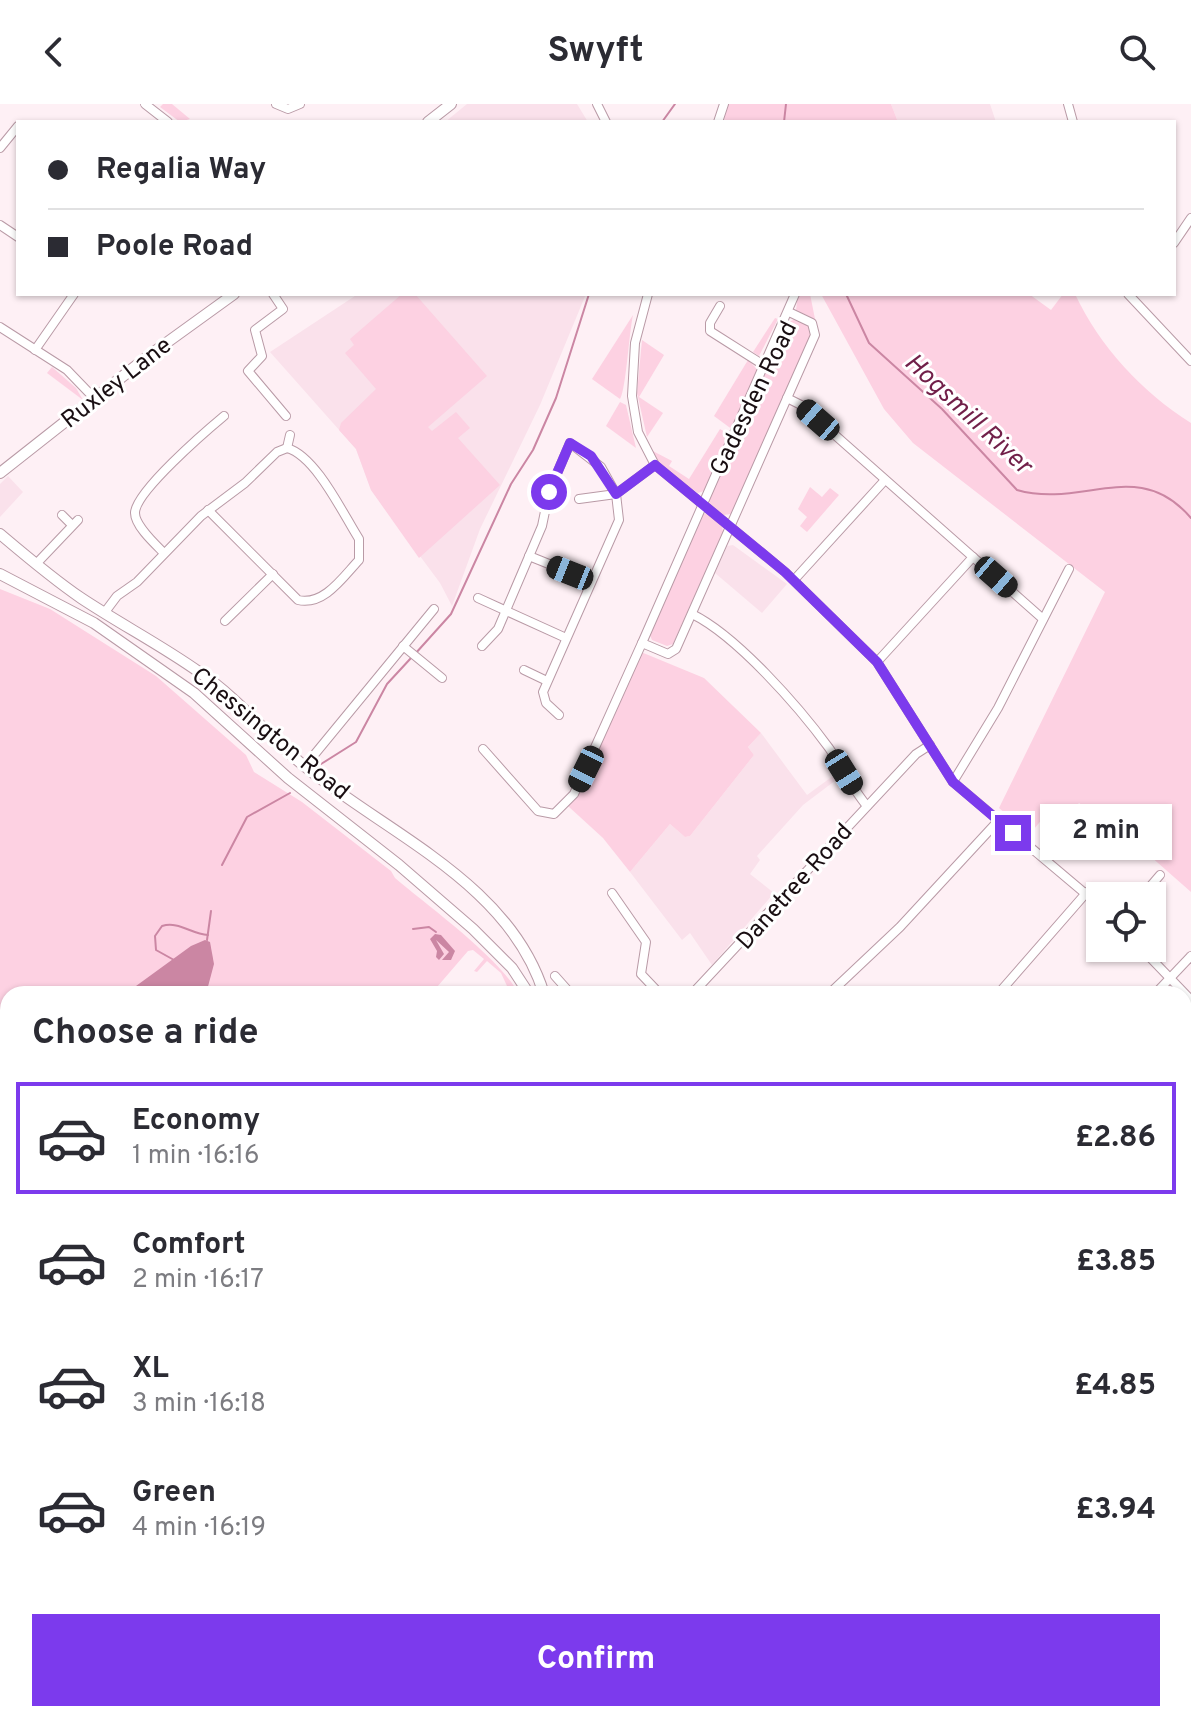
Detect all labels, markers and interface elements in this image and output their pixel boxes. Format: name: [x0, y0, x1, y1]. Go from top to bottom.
text: Swyft: [547, 29, 644, 75]
icon: back: [32, 30, 76, 74]
icon: search: [1115, 30, 1159, 74]
text: Regalia Way: [96, 152, 266, 189]
text: Poole Road: [96, 229, 253, 266]
street label: Gadesden Road: [704, 317, 805, 481]
street label: Ruxley Lane: [56, 331, 178, 436]
water label: Hogsmill River: [896, 347, 1040, 484]
car: [792, 395, 844, 445]
route start: [531, 474, 567, 510]
car: [970, 552, 1022, 602]
car: [543, 553, 597, 593]
street label: Chessington Road: [185, 662, 355, 808]
car: [565, 742, 607, 796]
car: [821, 745, 867, 799]
callout: 2 min: [1041, 805, 1173, 861]
route end: [995, 815, 1031, 851]
text: 2 min: [1072, 815, 1140, 848]
street label: Danetree Road: [731, 818, 860, 957]
map controls: [1086, 882, 1166, 962]
button: locate: [1086, 882, 1166, 962]
text: Choose a ride: [32, 1011, 258, 1057]
icon: car: [36, 1102, 108, 1174]
text: Economy: [132, 1103, 260, 1140]
text: £2.86: [1075, 1120, 1156, 1157]
text: 1 min · 16:16: [132, 1140, 260, 1173]
icon: car: [36, 1226, 108, 1298]
text: Comfort: [132, 1227, 245, 1264]
text: £3.85: [1076, 1244, 1156, 1281]
text: 2 min · 16:17: [132, 1264, 264, 1297]
icon: car: [36, 1350, 108, 1422]
text: XL: [132, 1351, 169, 1388]
text: £4.85: [1074, 1368, 1156, 1405]
text: 3 min · 16:18: [132, 1388, 266, 1421]
icon: car: [36, 1474, 108, 1546]
text: Green: [132, 1475, 216, 1512]
text: £3.94: [1076, 1492, 1156, 1529]
text: 4 min · 16:19: [132, 1512, 266, 1545]
button: Confirm: [32, 1614, 1160, 1706]

